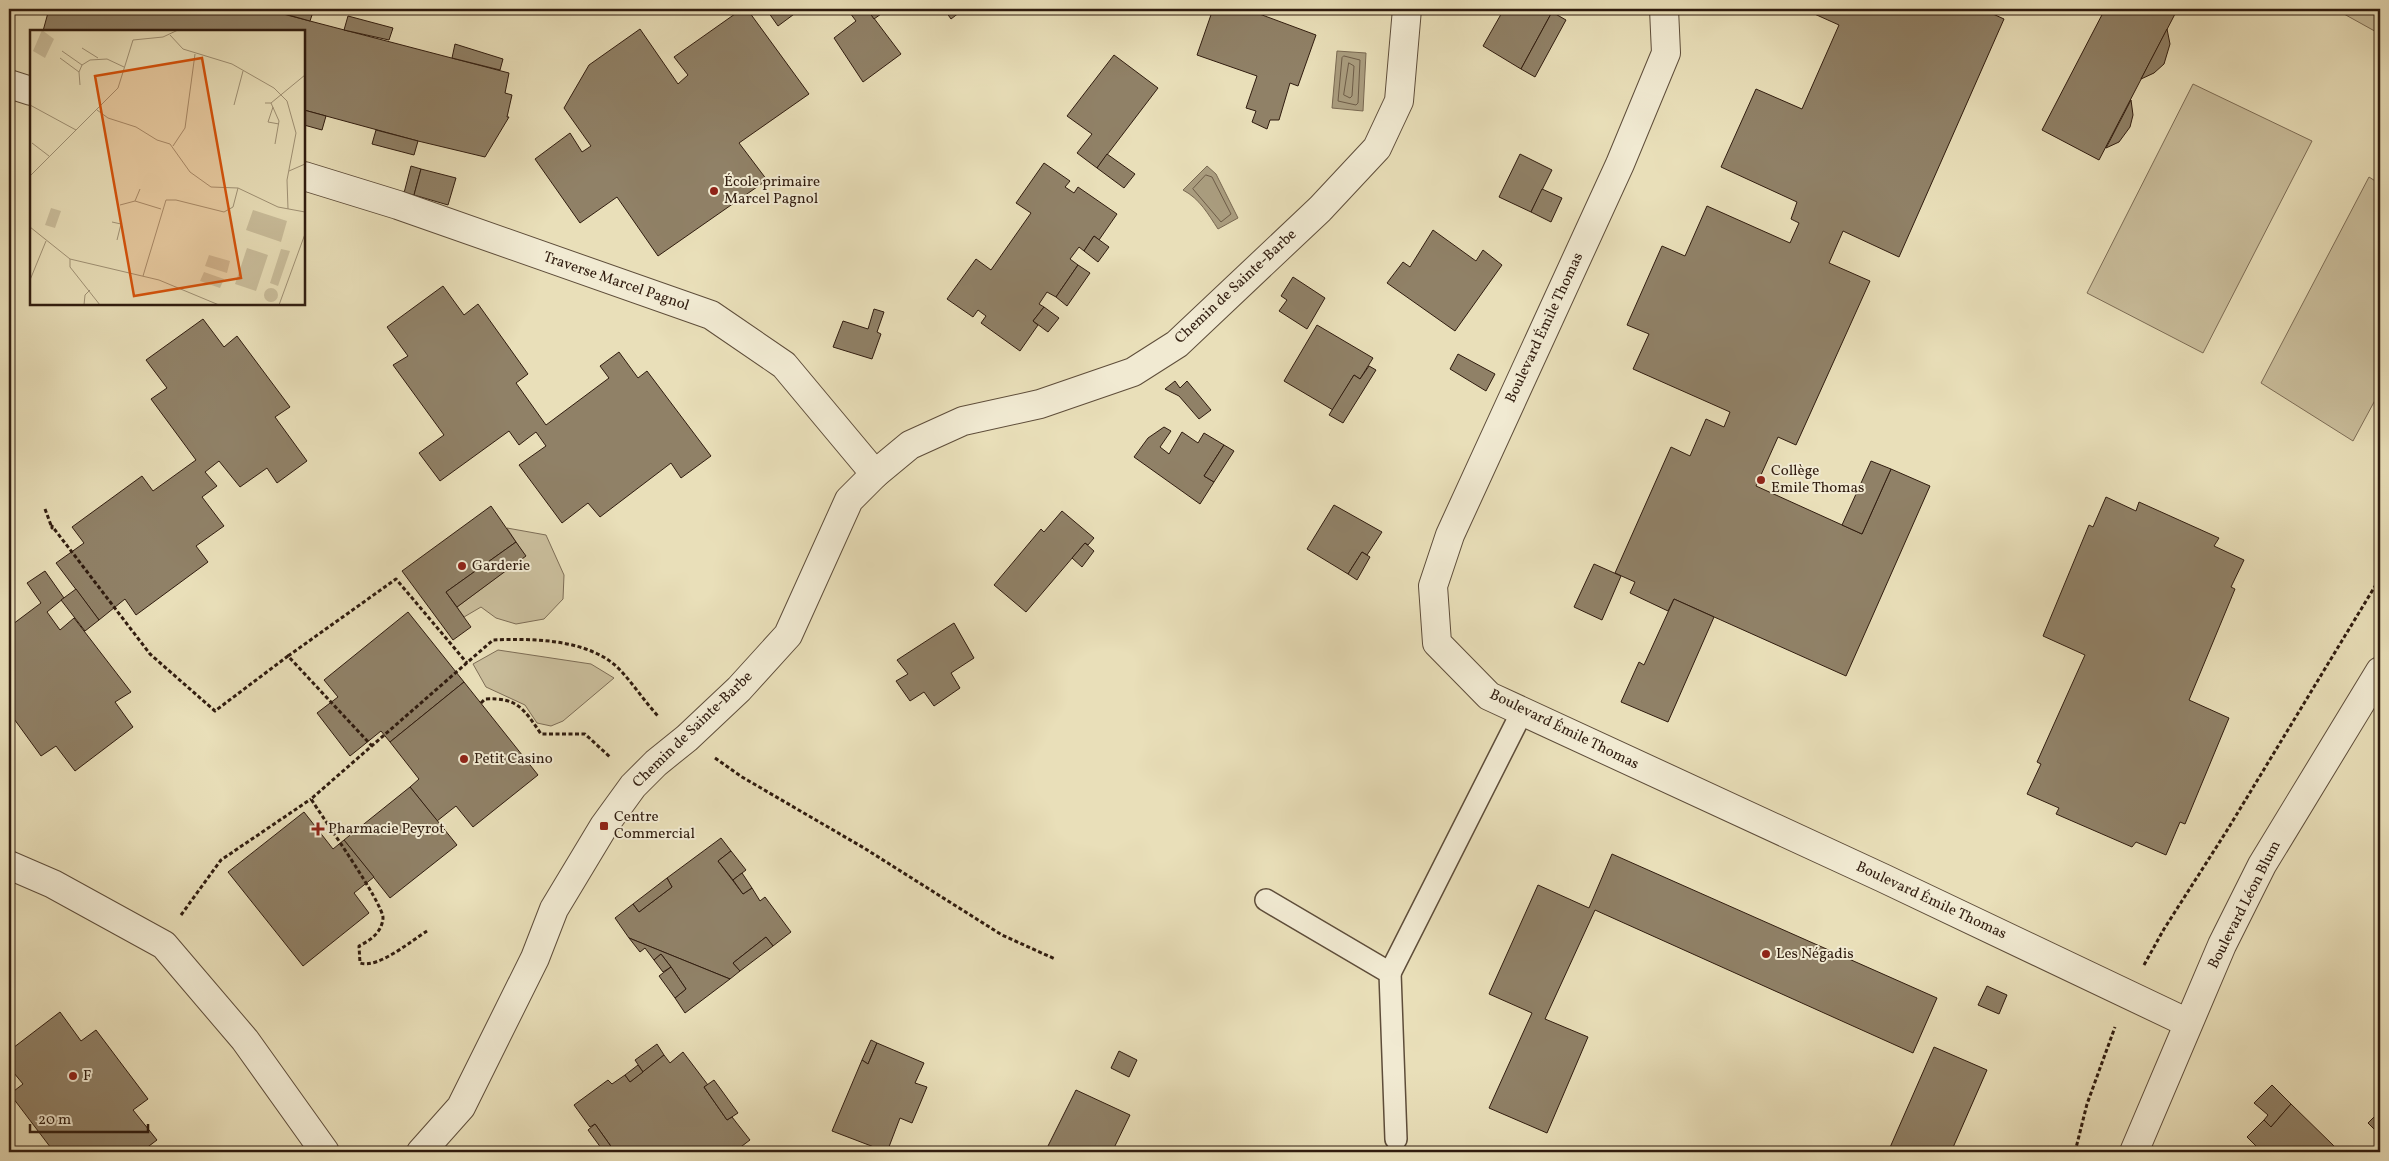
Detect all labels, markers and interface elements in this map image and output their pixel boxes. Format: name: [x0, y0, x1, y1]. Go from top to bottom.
inset map: [30, 30, 305, 305]
place label: École primaire Marcel Pagnol: [724, 172, 820, 210]
marker: École primaire Marcel Pagnol: [708, 185, 720, 197]
street label: Chemin de Sainte-Barbe: [1170, 225, 1302, 349]
street label: Traverse Marcel Pagnol: [540, 247, 692, 317]
street label: Boulevard Émile Thomas: [1501, 249, 1589, 407]
place label: Collège Emile Thomas: [1771, 461, 1865, 499]
marker: Collège Emile Thomas: [1755, 474, 1767, 486]
place label: Garderie: [472, 556, 530, 577]
marker: Garderie: [456, 560, 468, 572]
street label: Chemin de Sainte-Barbe: [628, 667, 758, 793]
street label: Boulevard Émile Thomas: [1486, 685, 1642, 775]
place label: Petit Casino: [474, 749, 553, 770]
marker: Petit Casino: [458, 753, 470, 765]
place label: Centre Commercial: [614, 807, 695, 845]
place label: Pharmacie Peyrot: [328, 819, 445, 840]
marker: Centre Commercial: [598, 820, 610, 832]
marker: Pharmacie Peyrot: [312, 823, 324, 835]
street label: Boulevard Léon Blum: [2204, 837, 2286, 973]
street label: Boulevard Émile Thomas: [1852, 857, 2010, 945]
place label: Les Négadis: [1776, 944, 1854, 965]
marker: Les Négadis: [1760, 948, 1772, 960]
place label: F: [83, 1066, 91, 1087]
marker: F: [67, 1070, 79, 1082]
scale bar: [30, 1101, 148, 1133]
text: 20 m: [38, 1110, 71, 1131]

